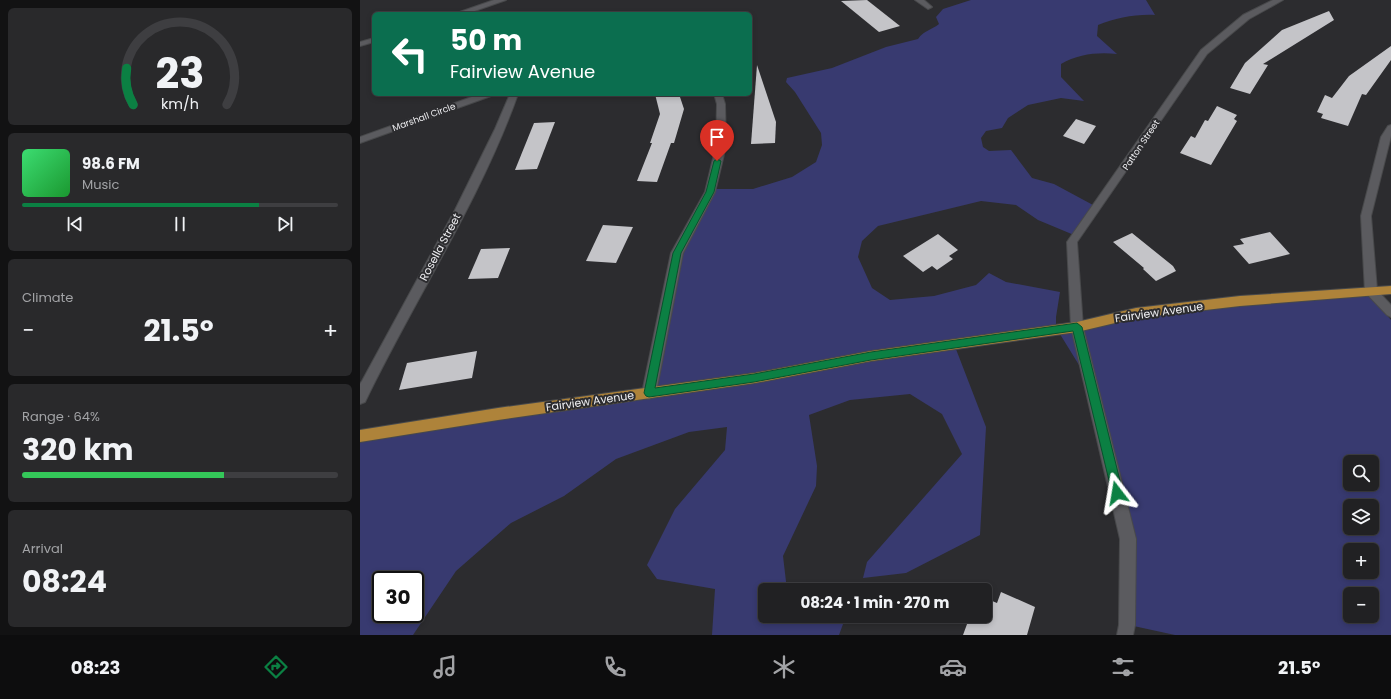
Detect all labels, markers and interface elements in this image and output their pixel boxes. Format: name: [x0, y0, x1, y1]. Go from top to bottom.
text: 50 m: [450, 21, 522, 60]
icon: left: [384, 28, 436, 80]
text: 23: [156, 44, 204, 103]
text: Fairview Avenue: [450, 59, 595, 84]
text: km/h: [161, 93, 199, 113]
street label: Marshall Circle: [391, 100, 458, 134]
street label: Patton Street: [1120, 118, 1162, 172]
pin: [700, 120, 734, 161]
icon: arrive: [706, 126, 728, 148]
text: 98.6 FM: [82, 153, 140, 174]
text: Music: [82, 175, 119, 194]
street label: Rosella Street: [415, 210, 465, 284]
icon: previous: [64, 213, 86, 235]
icon: pause: [169, 213, 191, 235]
icon: next: [274, 213, 296, 235]
text: Climate: [22, 288, 73, 307]
street label: Fairview Avenue: [1114, 298, 1204, 326]
text: 21.5°: [143, 309, 214, 352]
text: −: [22, 315, 34, 346]
text: +: [323, 315, 338, 346]
street label: Fairview Avenue: [545, 387, 635, 415]
text: Range · 64%: [22, 407, 100, 426]
text: 320 km: [22, 428, 134, 471]
map controls: [1343, 455, 1379, 623]
button: search: [1343, 455, 1379, 491]
position arrow: [1096, 472, 1138, 514]
button: layers: [1343, 499, 1379, 535]
text: Arrival: [22, 539, 63, 558]
button: +: [1343, 543, 1379, 579]
text: 08:24: [22, 560, 107, 603]
speed limit sign: 30: [372, 571, 424, 623]
button: −: [1343, 587, 1379, 623]
text: 08:24 · 1 min · 270 m: [801, 592, 949, 613]
icon: directions: [262, 653, 290, 681]
icon: music: [431, 653, 459, 681]
icon: phone: [601, 653, 629, 681]
icon: climate: [770, 653, 798, 681]
icon: car: [939, 653, 967, 681]
icon: filters: [1109, 653, 1137, 681]
text: 08:23: [71, 655, 120, 680]
text: 21.5°: [1278, 655, 1320, 680]

